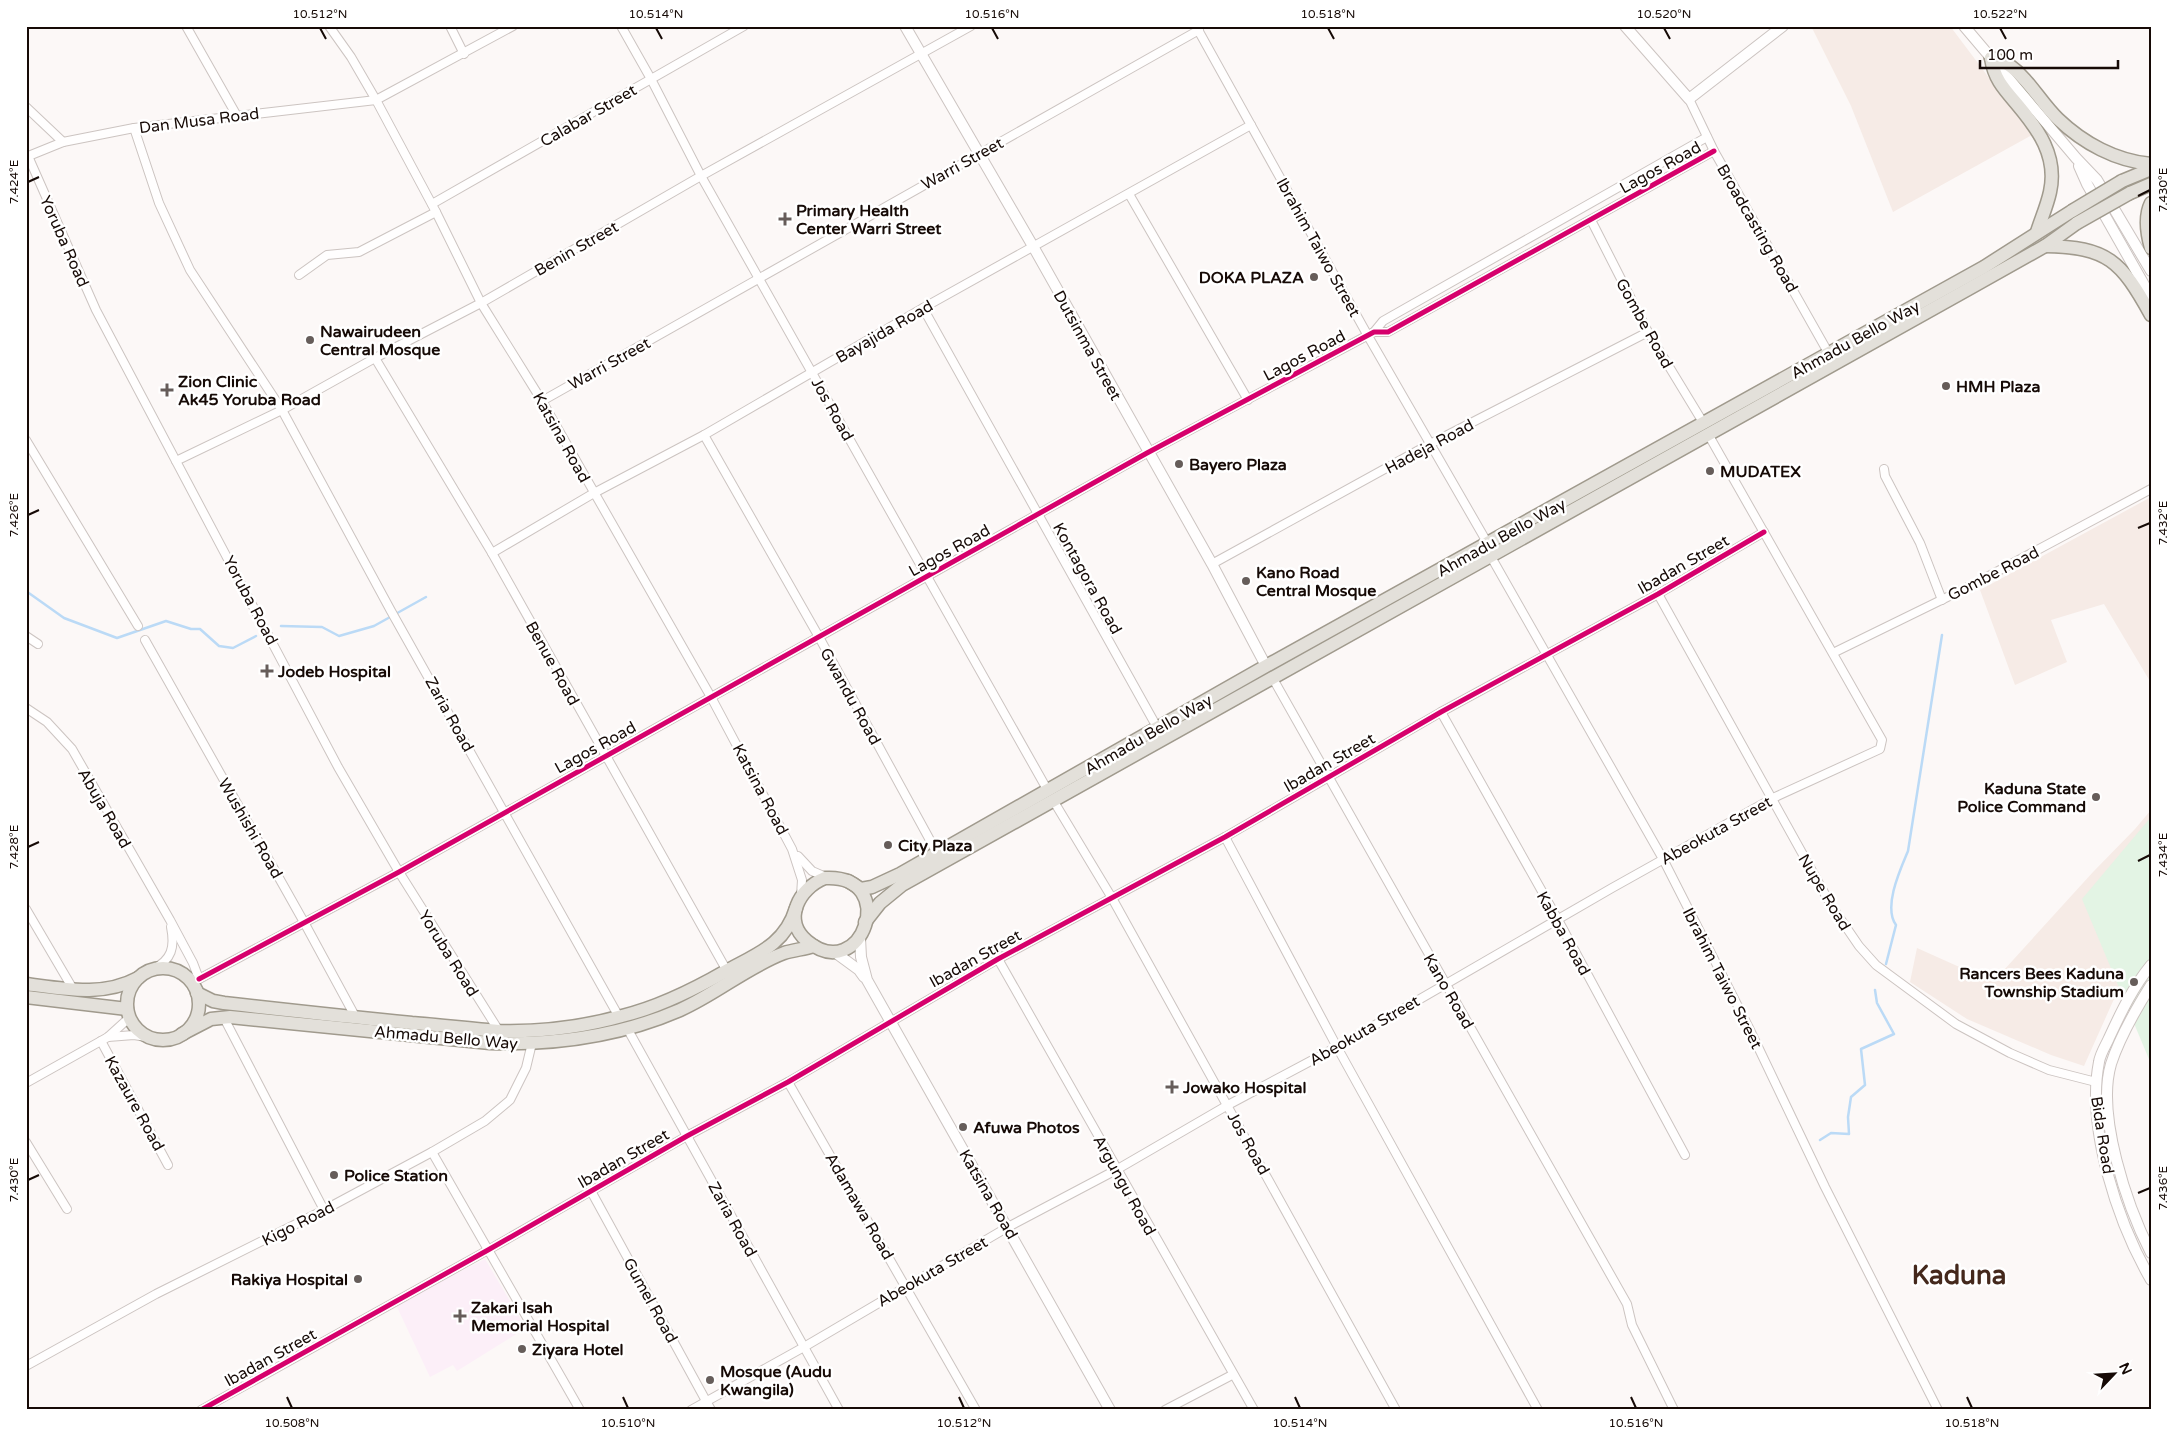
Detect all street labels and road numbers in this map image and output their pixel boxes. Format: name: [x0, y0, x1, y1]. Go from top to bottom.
street label: Calabar Street: [537, 80, 640, 152]
street label: Dan Musa Road: [138, 104, 260, 138]
street label: Warri Street: [918, 133, 1007, 195]
street label: Lagos Road: [1616, 137, 1705, 198]
street label: Broadcasting Road: [1712, 161, 1802, 296]
street label: Ibrahim Taiwo Street: [1272, 174, 1365, 320]
street label: Yoruba Road: [35, 193, 93, 290]
street label: Benin Street: [531, 217, 622, 281]
street label: Gombe Road: [1611, 275, 1677, 372]
street label: Dutsinma Street: [1049, 287, 1126, 404]
street label: Bayajida Road: [832, 296, 937, 368]
street label: Ahmadu Bello Way: [1788, 296, 1924, 384]
street label: Lagos Road: [1260, 326, 1349, 386]
street label: Warri Street: [565, 333, 654, 395]
street label: Jos Road: [807, 374, 858, 445]
street label: Katsina Road: [528, 389, 594, 486]
street label: Hadeja Road: [1382, 415, 1477, 479]
street label: Ahmadu Bello Way: [1434, 494, 1570, 582]
street label: Kontagora Road: [1048, 519, 1126, 638]
street label: Lagos Road: [905, 520, 994, 581]
street label: Ibadan Street: [1634, 531, 1733, 599]
street label: Gombe Road: [1944, 542, 2043, 606]
street label: Yoruba Road: [218, 552, 282, 648]
street label: Benue Road: [521, 618, 583, 709]
street label: Gwandu Road: [815, 645, 885, 748]
street label: Zaria Road: [420, 673, 478, 755]
street label: Ahmadu Bello Way: [1081, 690, 1216, 780]
street label: Lagos Road: [551, 717, 640, 778]
street label: Ibadan Street: [1280, 729, 1379, 797]
street label: Katsina Road: [728, 740, 793, 838]
street label: Abuja Road: [73, 765, 135, 852]
street label: Wushishi Road: [213, 775, 287, 882]
street label: Abeokuta Street: [1657, 792, 1776, 870]
street label: Nupe Road: [1793, 851, 1855, 934]
street label: Kabba Road: [1532, 888, 1594, 979]
street label: Ibrahim Taiwo Street: [1678, 904, 1766, 1052]
street label: Yoruba Road: [414, 907, 483, 1000]
street label: Ibadan Street: [926, 925, 1025, 992]
street label: Kano Road: [1419, 950, 1478, 1033]
street label: Abeokuta Street: [1306, 991, 1423, 1071]
street label: Ahmadu Bello Way: [373, 1022, 519, 1054]
street label: Kazaure Road: [100, 1052, 168, 1155]
street label: Bida Road: [2086, 1095, 2118, 1175]
street label: Jos Road: [1223, 1108, 1274, 1179]
street label: Ibadan Street: [574, 1125, 673, 1193]
street label: Argungu Road: [1088, 1132, 1160, 1239]
street label: Katsina Road: [954, 1146, 1022, 1243]
street label: Adamawa Road: [820, 1149, 898, 1264]
street label: Zaria Road: [703, 1178, 761, 1260]
street label: Kigo Road: [259, 1197, 338, 1251]
street label: Abeokuta Street: [874, 1232, 991, 1312]
street label: Gumel Road: [619, 1255, 682, 1346]
street label: Ibadan Street: [221, 1324, 320, 1391]

